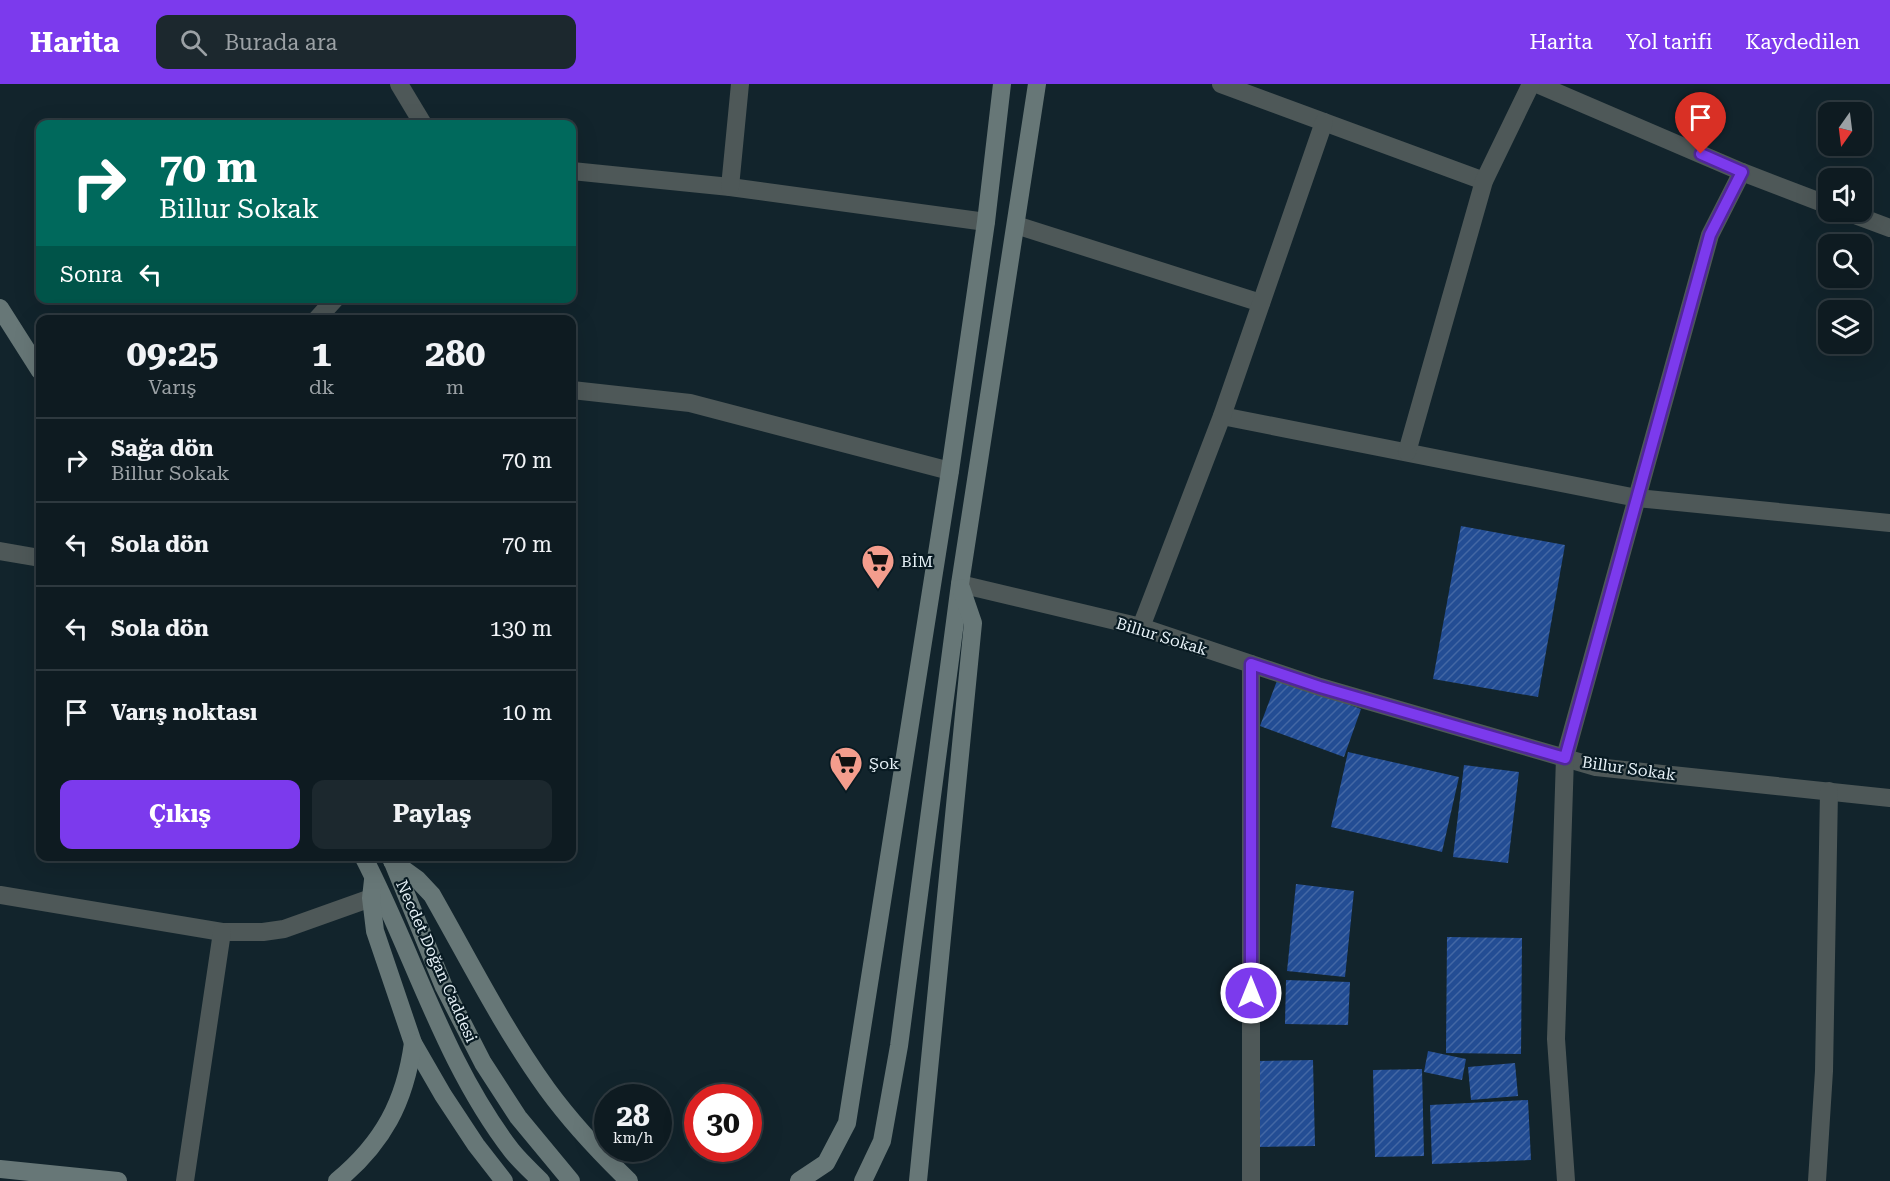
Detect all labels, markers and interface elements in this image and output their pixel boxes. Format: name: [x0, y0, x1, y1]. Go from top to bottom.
search box: [156, 15, 576, 69]
text: Harita: [30, 26, 120, 59]
icon: search: [177, 26, 210, 59]
text: Burada ara: [225, 30, 338, 55]
text: Harita: [1530, 30, 1593, 54]
text: Yol tarifi: [1626, 30, 1712, 54]
text: Kaydedilen: [1745, 30, 1860, 54]
pin: [1675, 92, 1726, 154]
icon: arrive: [1684, 101, 1717, 134]
north arrow: [1818, 102, 1872, 156]
map controls: [1818, 102, 1872, 354]
text: 70 m: [159, 143, 257, 192]
icon: right: [60, 144, 138, 222]
button: sound: [1818, 168, 1872, 222]
text: Billur Sokak: [159, 193, 319, 225]
button: search: [1818, 234, 1872, 288]
icon: left: [134, 258, 167, 291]
text: Sonra: [60, 262, 122, 287]
button: layers: [1818, 300, 1872, 354]
text: 09:25: [127, 333, 218, 375]
text: 1: [312, 333, 332, 375]
text: 280: [425, 333, 485, 375]
text: Varış: [149, 375, 196, 399]
text: dk: [309, 375, 334, 399]
text: m: [446, 375, 464, 399]
text: Sağa dön: [111, 436, 213, 461]
icon: right: [60, 444, 93, 477]
text: 70 m: [502, 448, 552, 473]
text: Billur Sokak: [111, 461, 229, 485]
icon: left: [60, 528, 93, 561]
text: Sola dön: [111, 532, 209, 557]
text: 70 m: [502, 532, 552, 557]
supermarket icon: BİM: [860, 543, 896, 590]
place label: BİM: [901, 552, 933, 571]
icon: left: [60, 612, 93, 645]
street label: Billur Sokak: [1114, 614, 1210, 659]
text: Sola dön: [111, 616, 209, 641]
text: 130 m: [489, 616, 552, 641]
icon: arrive: [60, 696, 93, 729]
text: Varış noktası: [111, 700, 257, 725]
text: 10 m: [502, 700, 552, 725]
supermarket icon: Şok: [828, 745, 864, 792]
street label: Billur Sokak: [1581, 752, 1677, 784]
place label: Şok: [869, 754, 899, 773]
button: Çıkış: [60, 780, 300, 849]
button: Paylaş: [312, 780, 552, 849]
street label: Necdet Doğan Caddesi: [392, 877, 481, 1045]
position arrow: [1219, 961, 1283, 1025]
speed limit sign: 30: [684, 1084, 762, 1162]
text: 28: [616, 1098, 650, 1133]
text: km/h: [613, 1129, 653, 1147]

